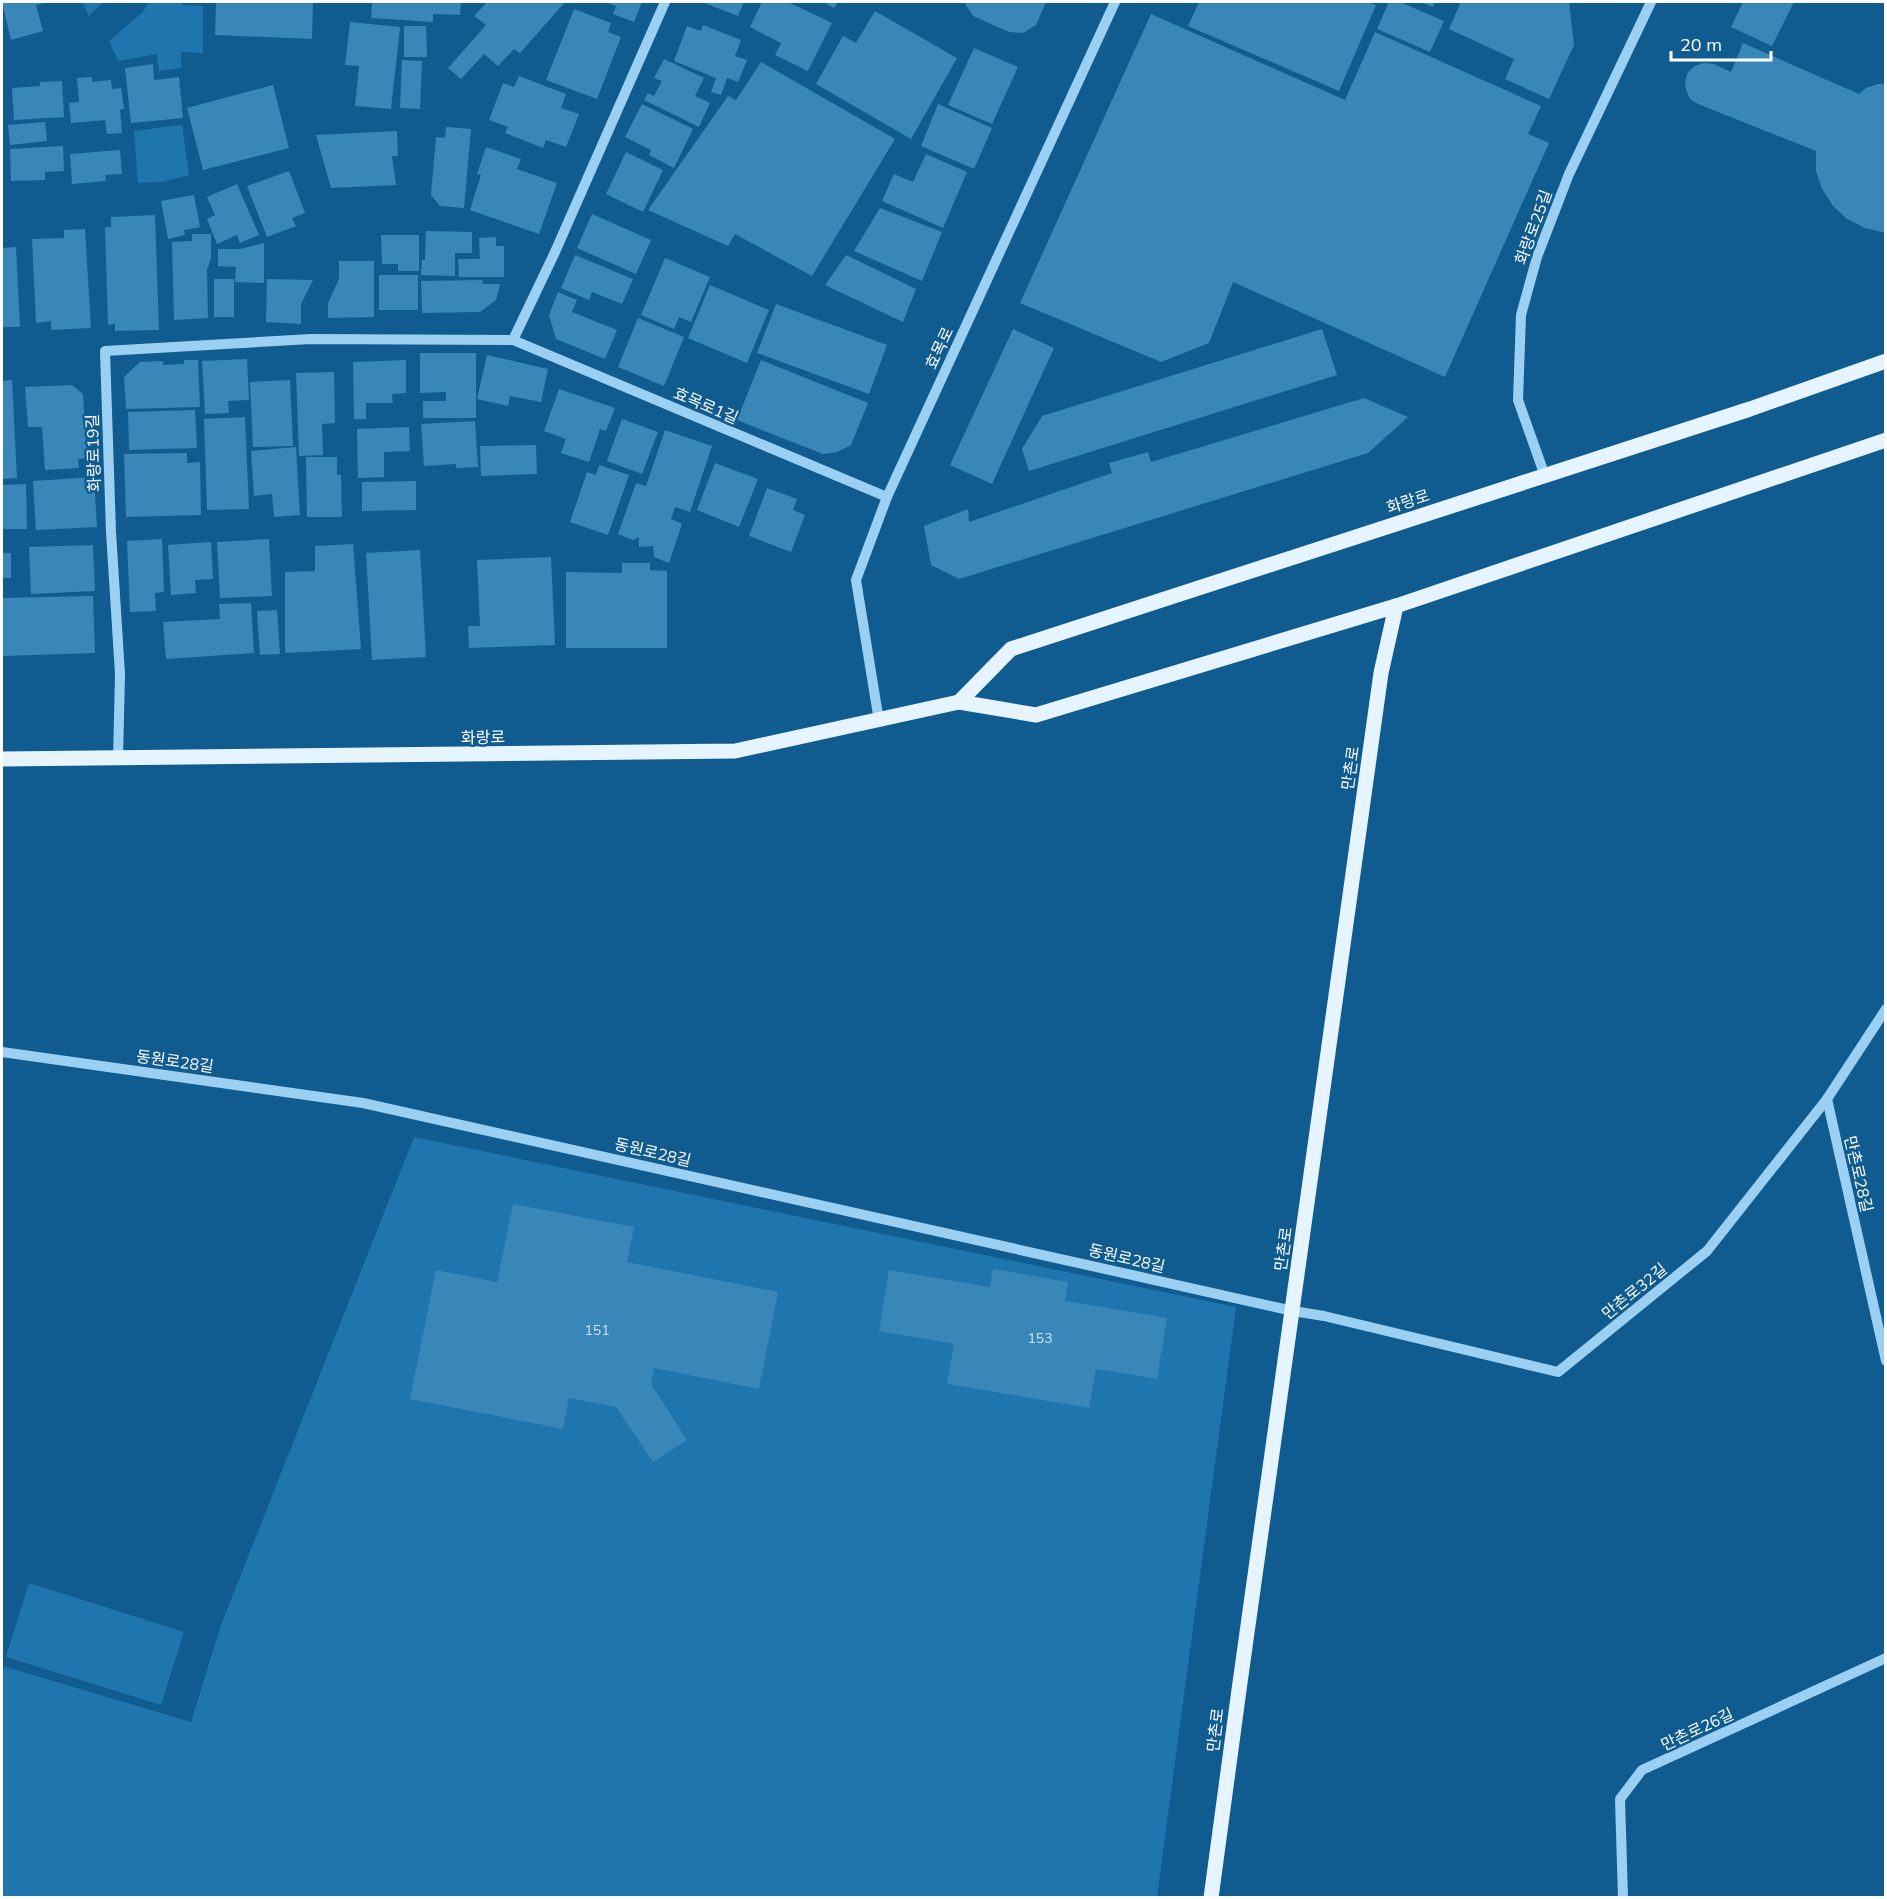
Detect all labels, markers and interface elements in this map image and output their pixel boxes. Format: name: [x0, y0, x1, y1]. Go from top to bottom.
scale bar: [1671, 24, 1772, 62]
text: 20 m: [1680, 33, 1722, 56]
street label: 화랑로25길: [1510, 187, 1556, 267]
street label: 효목로: [921, 324, 958, 372]
street label: 효목로1길: [671, 382, 741, 428]
street label: 화랑로19길: [82, 414, 104, 492]
street label: 화랑로: [1384, 485, 1432, 517]
street label: 화랑로: [461, 727, 506, 747]
street label: 만촌로: [1337, 744, 1363, 791]
street label: 동원로28길: [135, 1046, 215, 1076]
street label: 동원로28길: [613, 1133, 693, 1171]
street label: 만촌로28길: [1840, 1134, 1878, 1214]
street label: 만촌로: [1270, 1225, 1296, 1272]
street label: 동원로28길: [1087, 1239, 1167, 1277]
street label: 만촌로32길: [1597, 1259, 1671, 1323]
house number: 151: [584, 1321, 610, 1339]
house number: 153: [1027, 1329, 1053, 1347]
street label: 만촌로26길: [1657, 1703, 1737, 1755]
street label: 만촌로: [1202, 1707, 1228, 1753]

